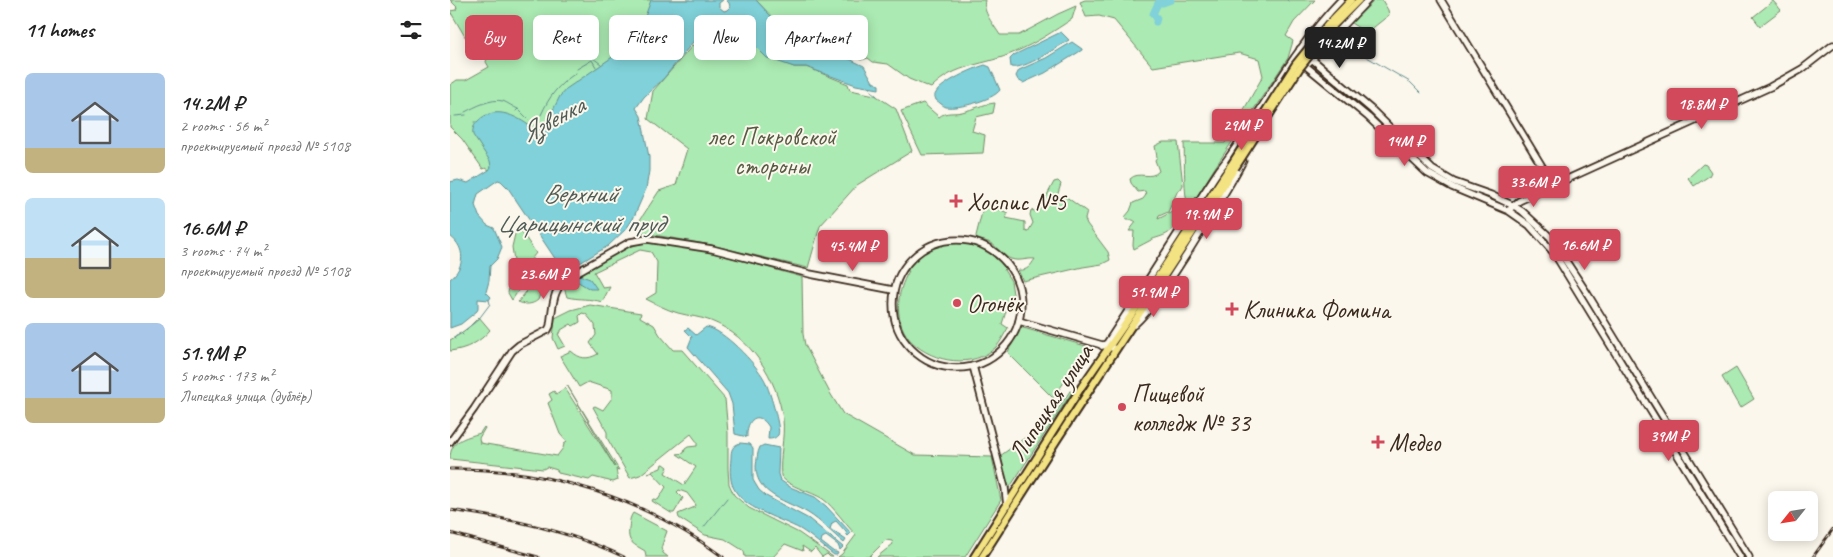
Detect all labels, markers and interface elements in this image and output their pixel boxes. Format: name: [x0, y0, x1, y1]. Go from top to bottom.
chip: Buy: [465, 15, 523, 60]
chip: Rent: [533, 15, 599, 60]
chip: Filters: [609, 15, 684, 60]
chip: New: [694, 15, 756, 60]
chip: Apartment: [766, 15, 868, 60]
icon: filters: [397, 16, 425, 44]
text: 11 homes: [25, 17, 94, 43]
pin: 14.2M ₽: [1294, 27, 1386, 69]
text: 14.2M ₽: [1316, 33, 1364, 53]
water label: Язвенка: [514, 88, 592, 150]
pin: 18.8M ₽: [1656, 88, 1748, 130]
text: 14.2M ₽: [180, 90, 244, 116]
icon: home: [65, 93, 125, 153]
text: 18.8M ₽: [1678, 94, 1726, 114]
pin: 29M ₽: [1207, 108, 1277, 151]
text: 29M ₽: [1223, 115, 1261, 135]
text: 2 rooms · 56 m²: [180, 116, 266, 136]
park label: лес Покровской стороны: [708, 121, 838, 182]
pin: 14M ₽: [1370, 124, 1440, 167]
text: 14M ₽: [1386, 131, 1424, 151]
text: проектируемый проезд № 5108: [180, 136, 350, 156]
pin: 33.6M ₽: [1488, 166, 1580, 208]
text: 33.6M ₽: [1510, 172, 1558, 192]
water label: Верхний Царицынский пруд: [497, 177, 669, 240]
place label: Хоспис №5: [967, 186, 1068, 218]
marker: Хоспис №5: [949, 194, 963, 208]
pin: 19.9M ₽: [1161, 198, 1253, 240]
text: 19.9M ₽: [1183, 204, 1231, 224]
text: 16.6M ₽: [180, 215, 245, 241]
icon: home: [65, 218, 125, 278]
pin: 16.6M ₽: [1539, 228, 1631, 271]
pin: 45.4M ₽: [807, 230, 899, 272]
text: 16.6M ₽: [1560, 235, 1610, 255]
text: 45.4M ₽: [829, 236, 877, 256]
text: 3 rooms · 74 m²: [180, 241, 266, 261]
pin: 23.6M ₽: [498, 258, 590, 300]
text: проектируемый проезд № 5108: [180, 261, 350, 281]
text: 23.6M ₽: [520, 264, 568, 284]
pin: 51.9M ₽: [1108, 276, 1200, 318]
text: 51.9M ₽: [1130, 282, 1178, 302]
place label: Огонёк: [967, 288, 1025, 320]
place label: Клиника Фомина: [1243, 294, 1392, 326]
marker: Огонёк: [951, 297, 963, 309]
marker: Клиника Фомина: [1225, 302, 1239, 316]
street label: Липецкая улица: [1001, 336, 1102, 467]
text: 51.9M ₽: [180, 340, 243, 366]
icon: home: [65, 343, 125, 403]
text: 5 rooms · 173 m²: [180, 366, 274, 386]
place label: Пищевой колледж № 33: [1132, 378, 1252, 439]
text: Липецкая улица (дублёр): [180, 386, 311, 406]
marker: Пищевой колледж № 33: [1116, 401, 1128, 413]
pin: 39M ₽: [1634, 420, 1704, 462]
text: 39M ₽: [1650, 426, 1688, 446]
place label: Медео: [1389, 427, 1442, 459]
marker: Медео: [1371, 435, 1385, 449]
north arrow: [1768, 491, 1818, 541]
map controls: [1768, 491, 1818, 541]

